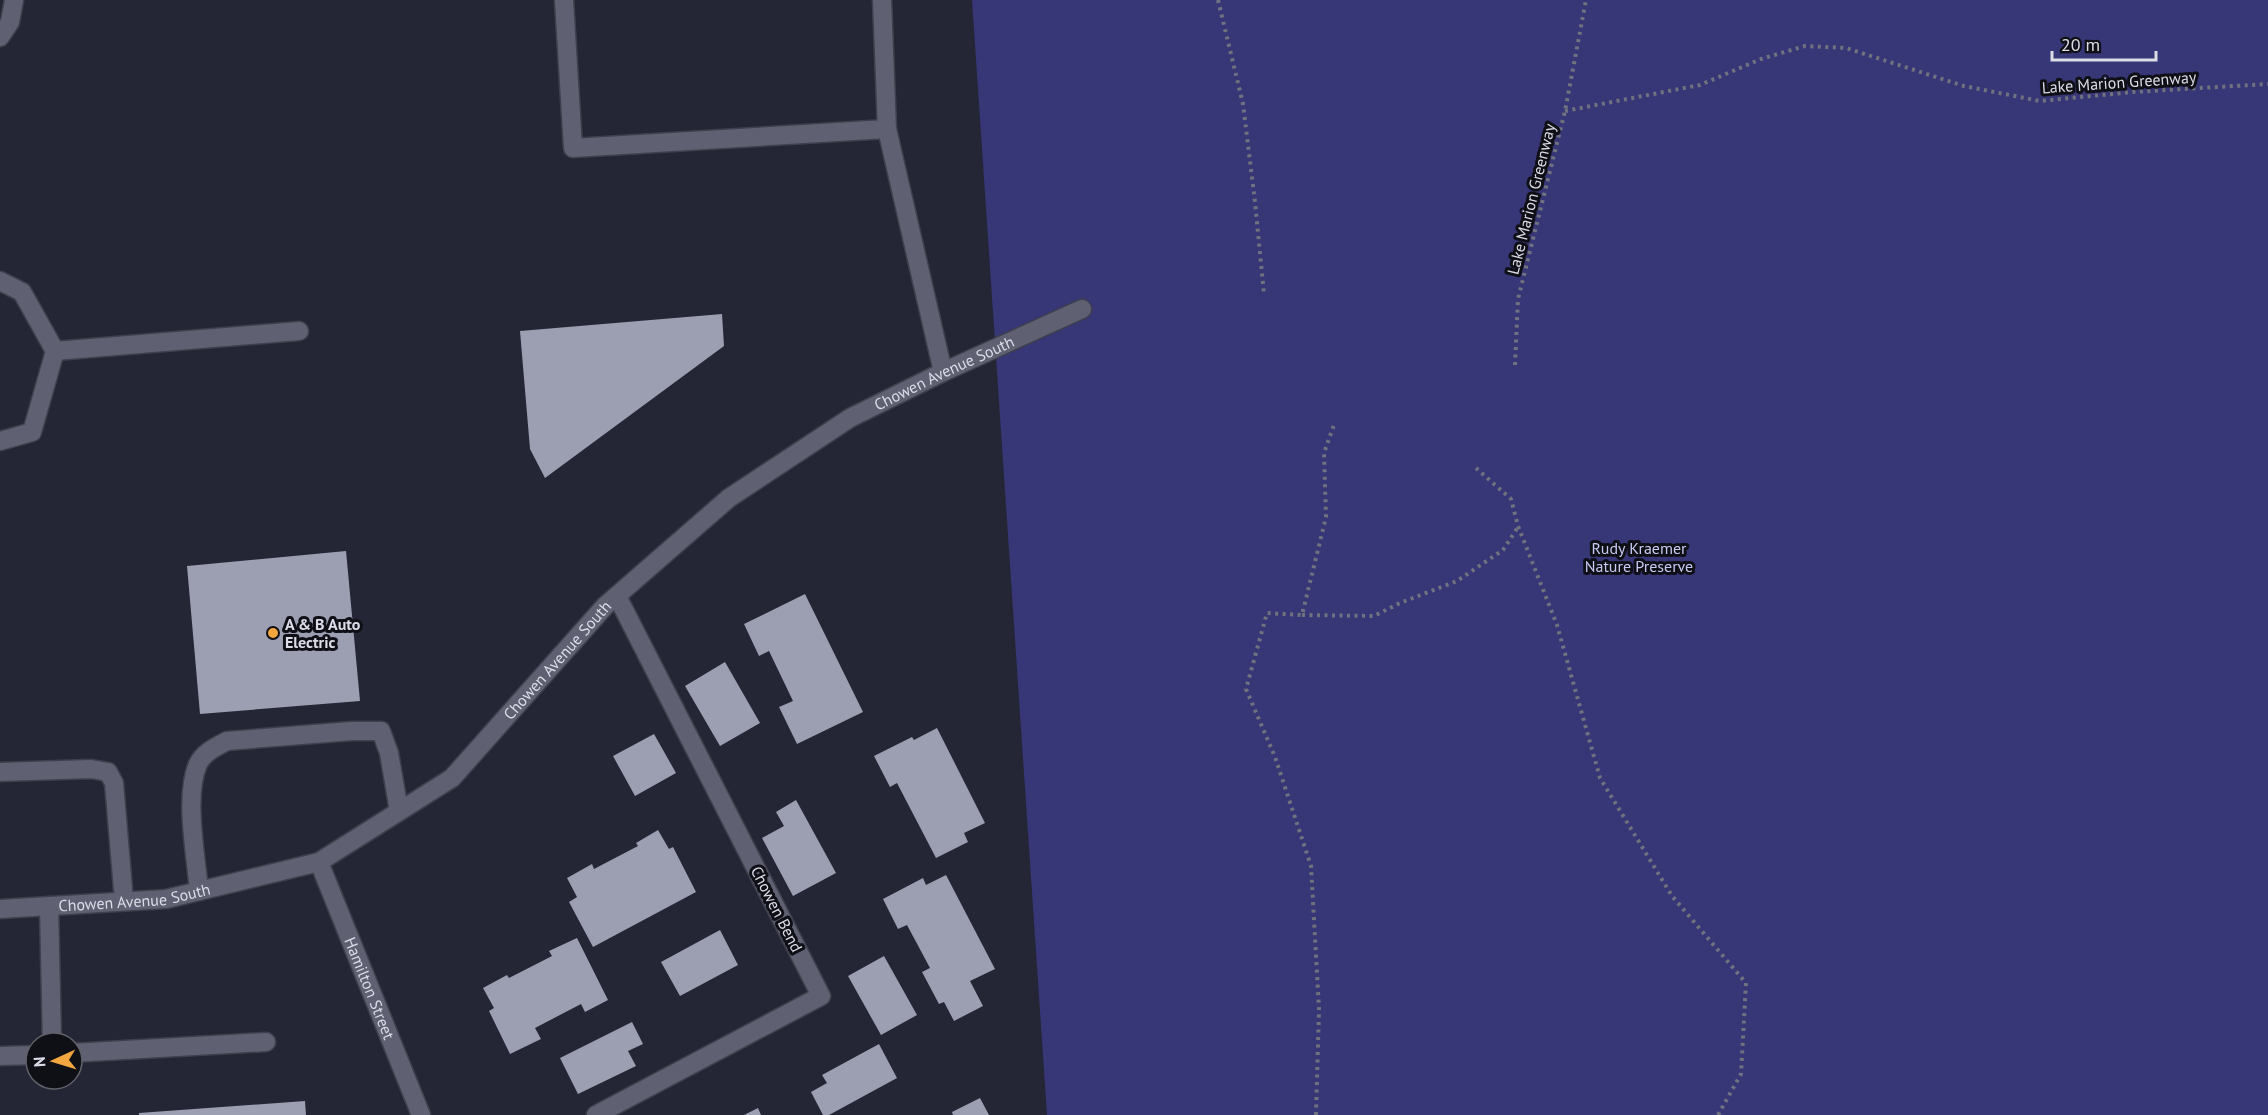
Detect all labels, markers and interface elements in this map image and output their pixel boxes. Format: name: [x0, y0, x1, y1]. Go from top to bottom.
scale bar: [2052, 24, 2156, 62]
text: 20 m: [2061, 33, 2100, 56]
street label: Lake Marion Greenway: [2041, 67, 2197, 97]
street label: Lake Marion Greenway: [1503, 121, 1560, 277]
street label: Chowen Avenue South: [871, 331, 1017, 415]
park label: Rudy Kraemer Nature Preserve: [1585, 538, 1693, 576]
street label: Chowen Avenue South: [499, 596, 615, 724]
place label: A & B Auto Electric: [285, 614, 361, 652]
marker: A & B Auto Electric: [266, 626, 280, 640]
street label: Chowen Bend: [747, 863, 807, 955]
street label: Chowen Avenue South: [58, 879, 212, 915]
street label: Hamilton Street: [340, 934, 400, 1043]
north arrow: [24, 1031, 84, 1091]
text: N: [29, 1056, 49, 1068]

